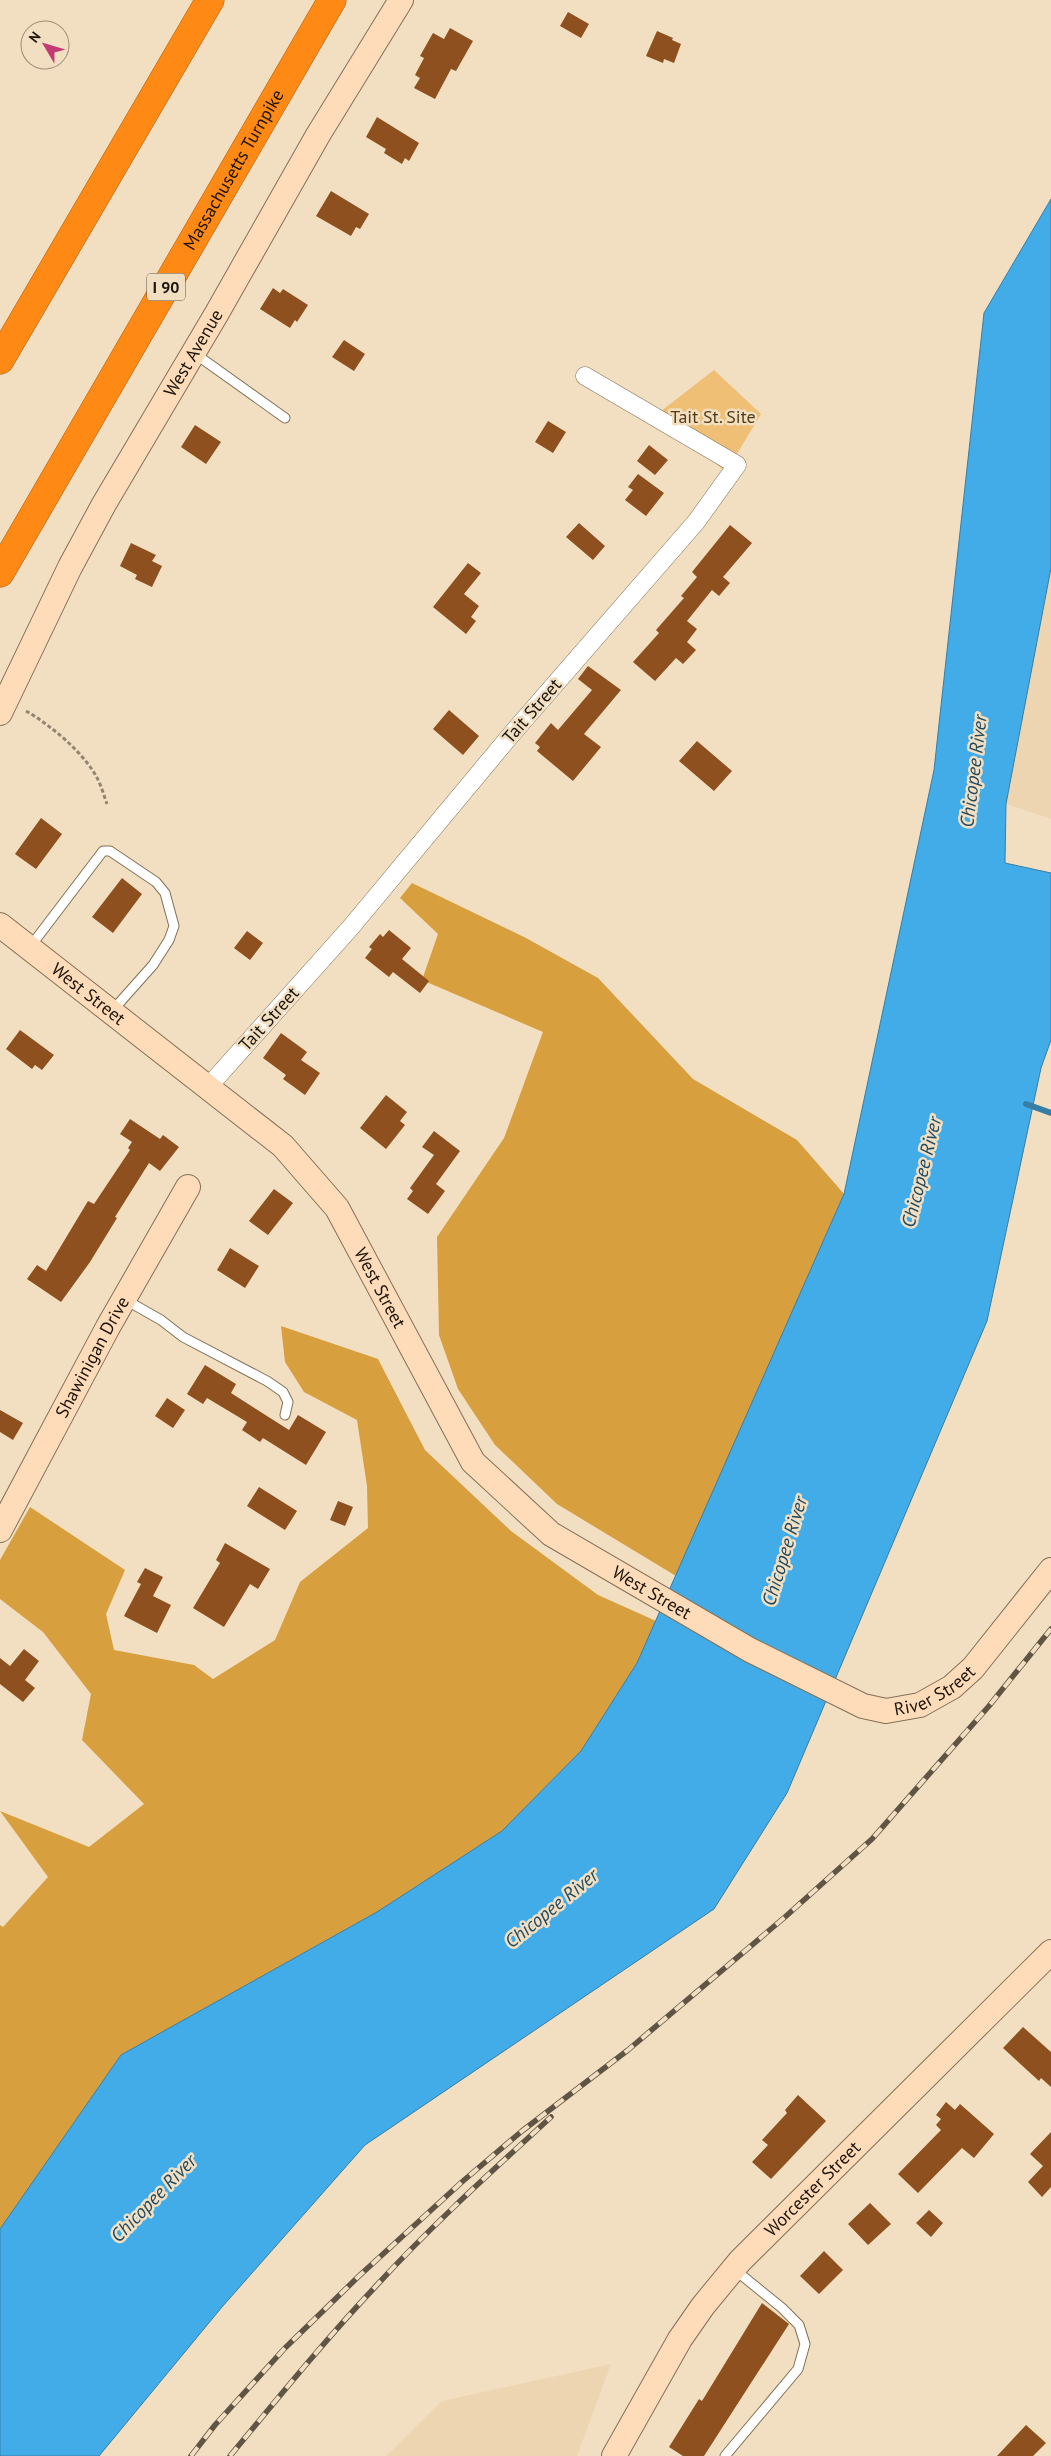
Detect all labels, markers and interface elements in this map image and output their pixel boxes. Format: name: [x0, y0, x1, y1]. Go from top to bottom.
north arrow: [20, 20, 70, 70]
text: N: [25, 28, 45, 46]
street label: Massachusetts Turnpike: [178, 85, 289, 254]
road number: I 90: [147, 274, 185, 300]
street label: West Avenue: [158, 305, 228, 401]
park label: Tait St. Site: [670, 405, 756, 428]
street label: Tait Street: [497, 673, 566, 748]
water label: Chicopee River: [954, 712, 992, 829]
street label: West Street: [47, 957, 130, 1030]
street label: Tait Street: [234, 982, 304, 1056]
water label: Chicopee River: [896, 1113, 947, 1230]
street label: West Street: [349, 1244, 411, 1332]
street label: Shawinigan Drive: [50, 1292, 134, 1422]
water label: Chicopee River: [756, 1492, 813, 1609]
street label: West Street: [608, 1560, 696, 1624]
street label: River Street: [892, 1660, 980, 1720]
water label: Chicopee River: [500, 1862, 604, 1953]
street label: Worcester Street: [759, 2136, 865, 2241]
water label: Chicopee River: [105, 2148, 202, 2247]

